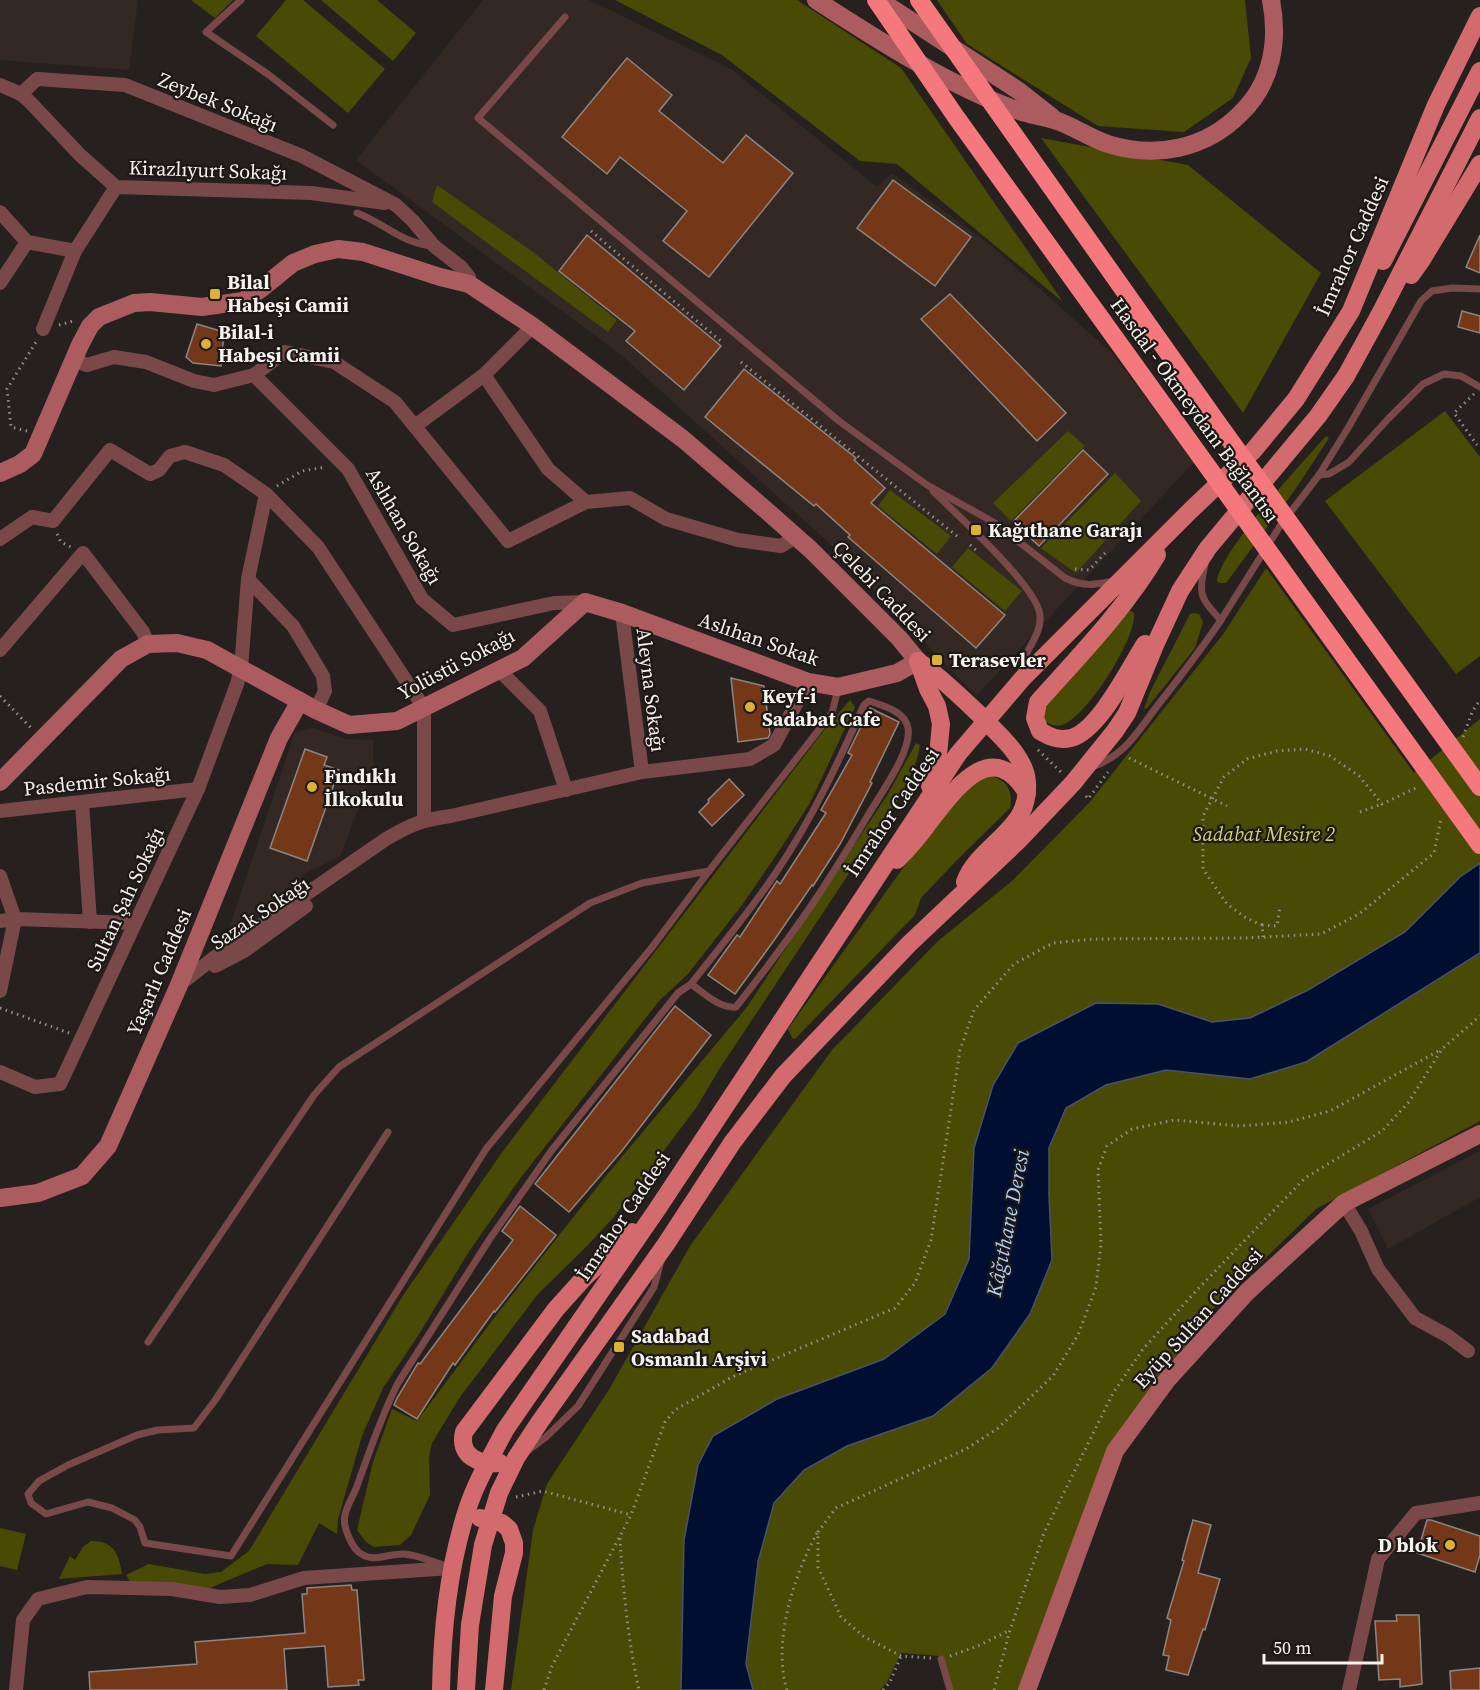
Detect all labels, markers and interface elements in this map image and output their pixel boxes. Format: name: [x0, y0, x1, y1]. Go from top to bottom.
street label: Zeybek Sokağı: [154, 65, 282, 139]
street label: Kirazlıyurt Sokağı: [128, 153, 288, 187]
street label: İmrahor Caddesi: [1309, 172, 1395, 320]
place label: Bilal Habeşi Camii: [227, 268, 349, 319]
marker: Bilal Habeşi Camii: [208, 287, 222, 301]
street label: Hasdal - Okmeydanı Bağlantısı: [1104, 292, 1286, 528]
place label: Bilal-i Habeşi Camii: [218, 318, 340, 369]
marker: Bilal-i Habeşi Camii: [199, 337, 213, 351]
street label: Aslıhan Sokağı: [359, 462, 449, 590]
place label: Kağıthane Garajı: [988, 516, 1142, 544]
marker: Kağıthane Garajı: [969, 523, 983, 537]
street label: Çelebi Caddesi: [826, 534, 938, 648]
street label: Aslıhan Sokak: [695, 605, 823, 673]
street label: Yolüstü Sokağı: [393, 621, 519, 707]
street label: Aleyna Sokağı: [630, 626, 672, 754]
place label: Terasevler: [949, 646, 1046, 674]
marker: Terasevler: [930, 653, 944, 667]
place label: Keyf-i Sadabat Cafe: [762, 682, 880, 733]
marker: Keyf-i Sadabat Cafe: [743, 700, 757, 714]
street label: İmrahor Caddesi: [838, 742, 946, 882]
street label: Pasdemir Sokağı: [22, 759, 172, 803]
place label: Fındıklı İlkokulu: [324, 762, 403, 813]
marker: Fındıklı İlkokulu: [305, 780, 319, 794]
park label: Sadabat Mesire 2: [1193, 820, 1335, 848]
street label: Sultan Şah Sokağı: [79, 822, 171, 976]
street label: Sazak Sokağı: [205, 870, 315, 956]
street label: Yaşarlı Caddesi: [120, 904, 198, 1040]
street label: İmrahor Caddesi: [569, 1146, 677, 1286]
water label: Kâğıthane Deresi: [979, 1146, 1036, 1300]
street label: Eyüp Sultan Caddesi: [1127, 1241, 1269, 1395]
place label: Sadabad Osmanlı Arşivi: [631, 1322, 767, 1373]
marker: Sadabad Osmanlı Arşivi: [612, 1340, 626, 1354]
place label: D blok: [1378, 1531, 1438, 1559]
marker: D blok: [1443, 1538, 1457, 1552]
scale bar: [1264, 1627, 1382, 1665]
text: 50 m: [1273, 1635, 1311, 1660]

